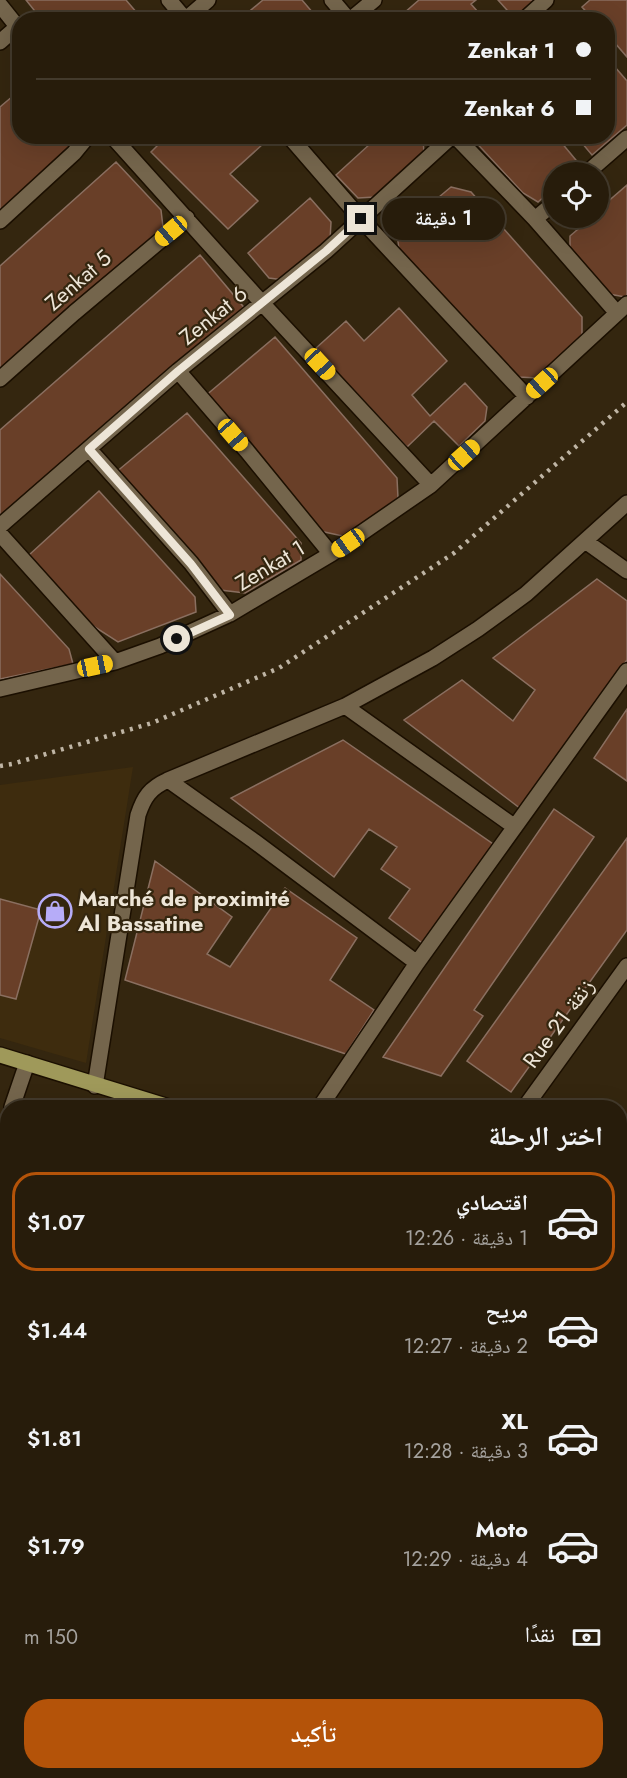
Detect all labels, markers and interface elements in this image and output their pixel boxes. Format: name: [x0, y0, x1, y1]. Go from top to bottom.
text: Zenkat 1: [467, 34, 555, 66]
text: Zenkat 6: [464, 92, 555, 124]
map controls: [543, 162, 609, 228]
button: locate: [543, 162, 609, 228]
callout: 1 دقيقة: [382, 198, 505, 240]
text: 1 دقيقة: [415, 204, 472, 233]
route end: [347, 205, 374, 232]
car: [151, 213, 191, 249]
street label: Zenkat 5: [38, 242, 118, 318]
street label: Zenkat 6: [172, 278, 254, 352]
car: [301, 345, 339, 383]
car: [523, 364, 561, 402]
car: [214, 416, 252, 454]
car: [445, 436, 483, 474]
car: [328, 525, 368, 561]
street label: Zenkat 1: [229, 532, 311, 598]
route start: [163, 625, 190, 652]
car: [76, 653, 114, 679]
place label: Marché de proximité Al Bassatine: [77, 882, 290, 939]
shop icon: Marché de proximité Al Bassatine: [37, 893, 73, 929]
street label: Rue 21 زنقة: [515, 972, 601, 1074]
text: اختر الرحلة: [488, 1116, 603, 1155]
text: اقتصادي: [456, 1186, 528, 1218]
icon: car: [546, 1195, 600, 1249]
text: $1.07: [27, 1206, 85, 1238]
text: 1 دقيقة · 12:26: [405, 1224, 528, 1253]
text: مريح: [485, 1294, 528, 1326]
icon: car: [546, 1303, 600, 1357]
text: $1.44: [27, 1314, 87, 1346]
text: 2 دقيقة · 12:27: [404, 1332, 528, 1361]
text: XL: [501, 1405, 528, 1437]
icon: car: [546, 1411, 600, 1465]
text: $1.81: [27, 1422, 82, 1454]
text: 3 دقيقة · 12:28: [404, 1437, 528, 1466]
text: Moto: [475, 1513, 528, 1545]
icon: car: [546, 1519, 600, 1573]
text: $1.79: [27, 1530, 85, 1562]
text: 4 دقيقة · 12:29: [402, 1545, 528, 1574]
text: نقدًا: [525, 1618, 555, 1650]
icon: cash: [570, 1621, 603, 1654]
text: 150 m: [24, 1623, 78, 1652]
button: تأكيد: [24, 1699, 603, 1768]

